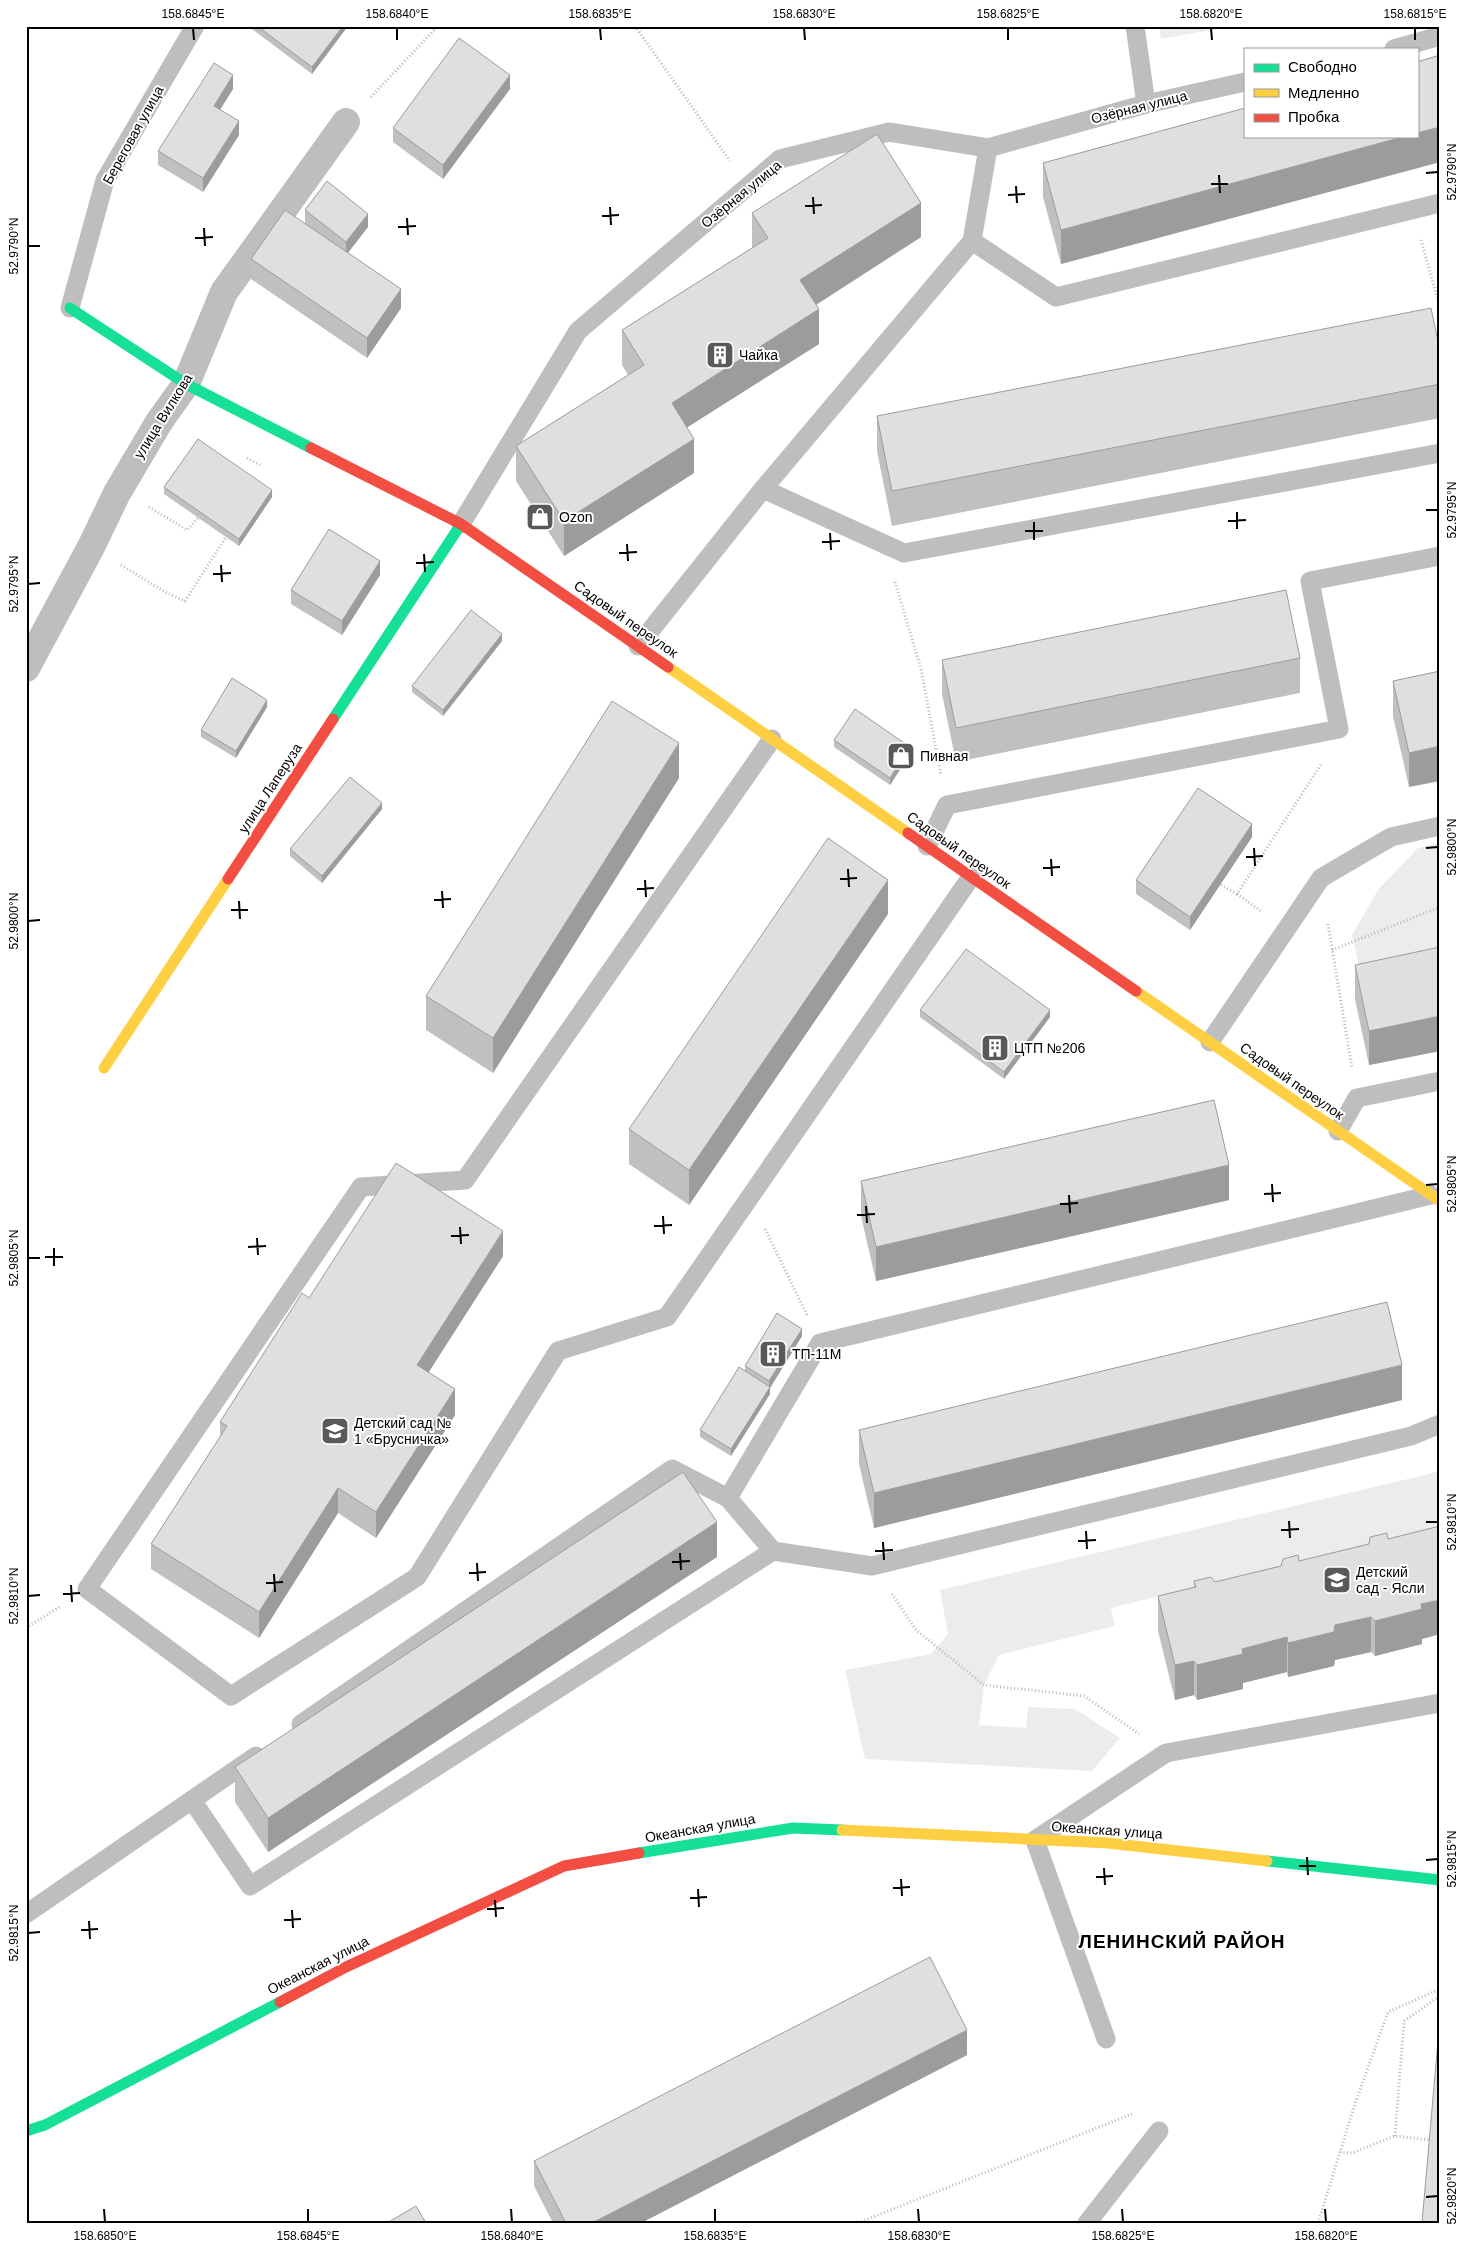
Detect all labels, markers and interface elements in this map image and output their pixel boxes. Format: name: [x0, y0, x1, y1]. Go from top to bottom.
text: 158.6845°E: [162, 7, 224, 21]
text: 158.6840°E: [366, 7, 428, 21]
text: 158.6835°E: [569, 7, 631, 21]
text: 158.6830°E: [773, 7, 835, 21]
text: 158.6825°E: [977, 7, 1039, 21]
text: 158.6820°E: [1180, 7, 1242, 21]
text: 158.6815°E: [1384, 7, 1446, 21]
legend: [1244, 48, 1418, 138]
text: Свободно: [1288, 58, 1357, 75]
street label: Береговая улица: [99, 83, 167, 187]
text: Медленно: [1288, 84, 1359, 101]
street label: Озёрная улица: [1089, 87, 1189, 127]
text: Пробка: [1288, 108, 1340, 125]
text: 52.9790°N: [1445, 144, 1459, 200]
street label: Озёрная улица: [698, 157, 784, 231]
text: 52.9790°N: [7, 218, 21, 274]
building icon: Чайка: [705, 340, 735, 370]
place label: Чайка: [739, 347, 778, 363]
street label: улица Вилкова: [131, 371, 196, 461]
text: 52.9795°N: [1445, 482, 1459, 538]
shop icon: Ozon: [525, 502, 555, 532]
place label: Ozon: [559, 509, 592, 525]
text: 52.9795°N: [7, 556, 21, 612]
street label: Садовый переулок: [571, 577, 682, 661]
street label: улица Лаперуза: [235, 740, 305, 836]
shop icon: Пивная: [886, 741, 916, 771]
place label: Пивная: [920, 748, 968, 764]
street label: Садовый переулок: [904, 808, 1015, 892]
text: 52.9800°N: [1445, 819, 1459, 875]
text: 52.9800°N: [7, 893, 21, 949]
building icon: ЦТП №206: [980, 1033, 1010, 1063]
street label: Садовый переулок: [1237, 1039, 1348, 1123]
place label: ЦТП №206: [1014, 1040, 1085, 1056]
text: 52.9805°N: [1445, 1156, 1459, 1212]
text: 52.9805°N: [7, 1230, 21, 1286]
building icon: ТП-11М: [758, 1339, 788, 1369]
place label: ТП-11М: [792, 1346, 841, 1362]
place label: Детский сад № 1 «Брусничка»: [354, 1415, 452, 1447]
school or university icon: Детский сад № 1 «Брусничка»: [320, 1416, 350, 1446]
text: 52.9810°N: [1445, 1494, 1459, 1550]
place label: Детский сад - Ясли: [1356, 1564, 1425, 1596]
school or university icon: Детский сад - Ясли: [1322, 1565, 1352, 1595]
text: 52.9810°N: [7, 1568, 21, 1624]
street label: Океанская улица: [644, 1810, 757, 1846]
street label: Океанская улица: [1051, 1818, 1163, 1842]
text: 52.9815°N: [1445, 1831, 1459, 1887]
text: 52.9815°N: [7, 1905, 21, 1961]
district label: ЛЕНИНСКИЙ РАЙОН: [1079, 1931, 1285, 1952]
street label: Океанская улица: [265, 1932, 372, 1997]
text: 52.9820°N: [1445, 2168, 1459, 2224]
text: 158.6850°E: [74, 2229, 136, 2243]
text: 158.6845°E: [277, 2229, 339, 2243]
text: 158.6840°E: [481, 2229, 543, 2243]
text: 158.6835°E: [684, 2229, 746, 2243]
text: 158.6830°E: [888, 2229, 950, 2243]
text: 158.6825°E: [1092, 2229, 1154, 2243]
text: 158.6820°E: [1295, 2229, 1357, 2243]

